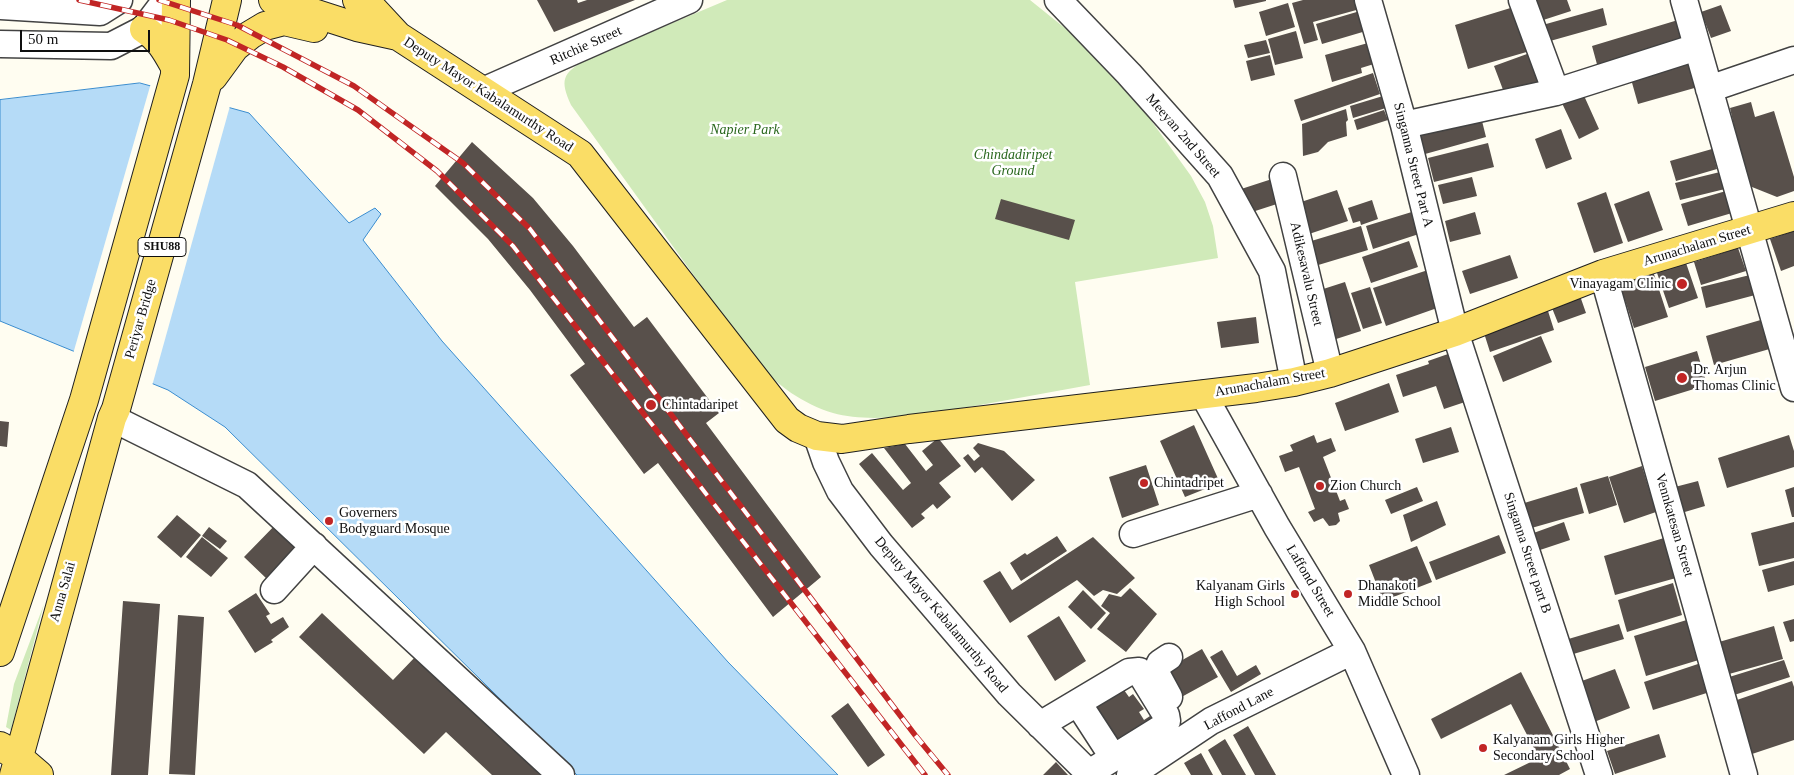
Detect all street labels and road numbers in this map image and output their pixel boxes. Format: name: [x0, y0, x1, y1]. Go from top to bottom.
street label: Ritchie Street: [548, 23, 624, 69]
street label: Deputy Mayor Kabalamurthy Road: [400, 34, 576, 156]
street label: Meeyan 2nd Street: [1142, 91, 1224, 181]
street label: Singanna Street Part A: [1389, 101, 1437, 229]
street label: Adikesavalu Street: [1286, 220, 1326, 328]
street label: Arunachalam Street: [1641, 222, 1753, 270]
road number: SHU88: [138, 238, 186, 256]
street label: Periyar Bridge: [122, 277, 160, 361]
street label: Arunachalam Street: [1214, 365, 1326, 401]
street label: Vennkatesan Street: [1651, 471, 1697, 579]
street label: Singanna Street part B: [1499, 490, 1555, 616]
street label: Deputy Mayor Kabalamurthy Road: [871, 534, 1011, 696]
street label: Laffond Street: [1282, 542, 1338, 620]
street label: Anna Salai: [46, 560, 80, 624]
street label: Laffond Lane: [1201, 684, 1277, 734]

